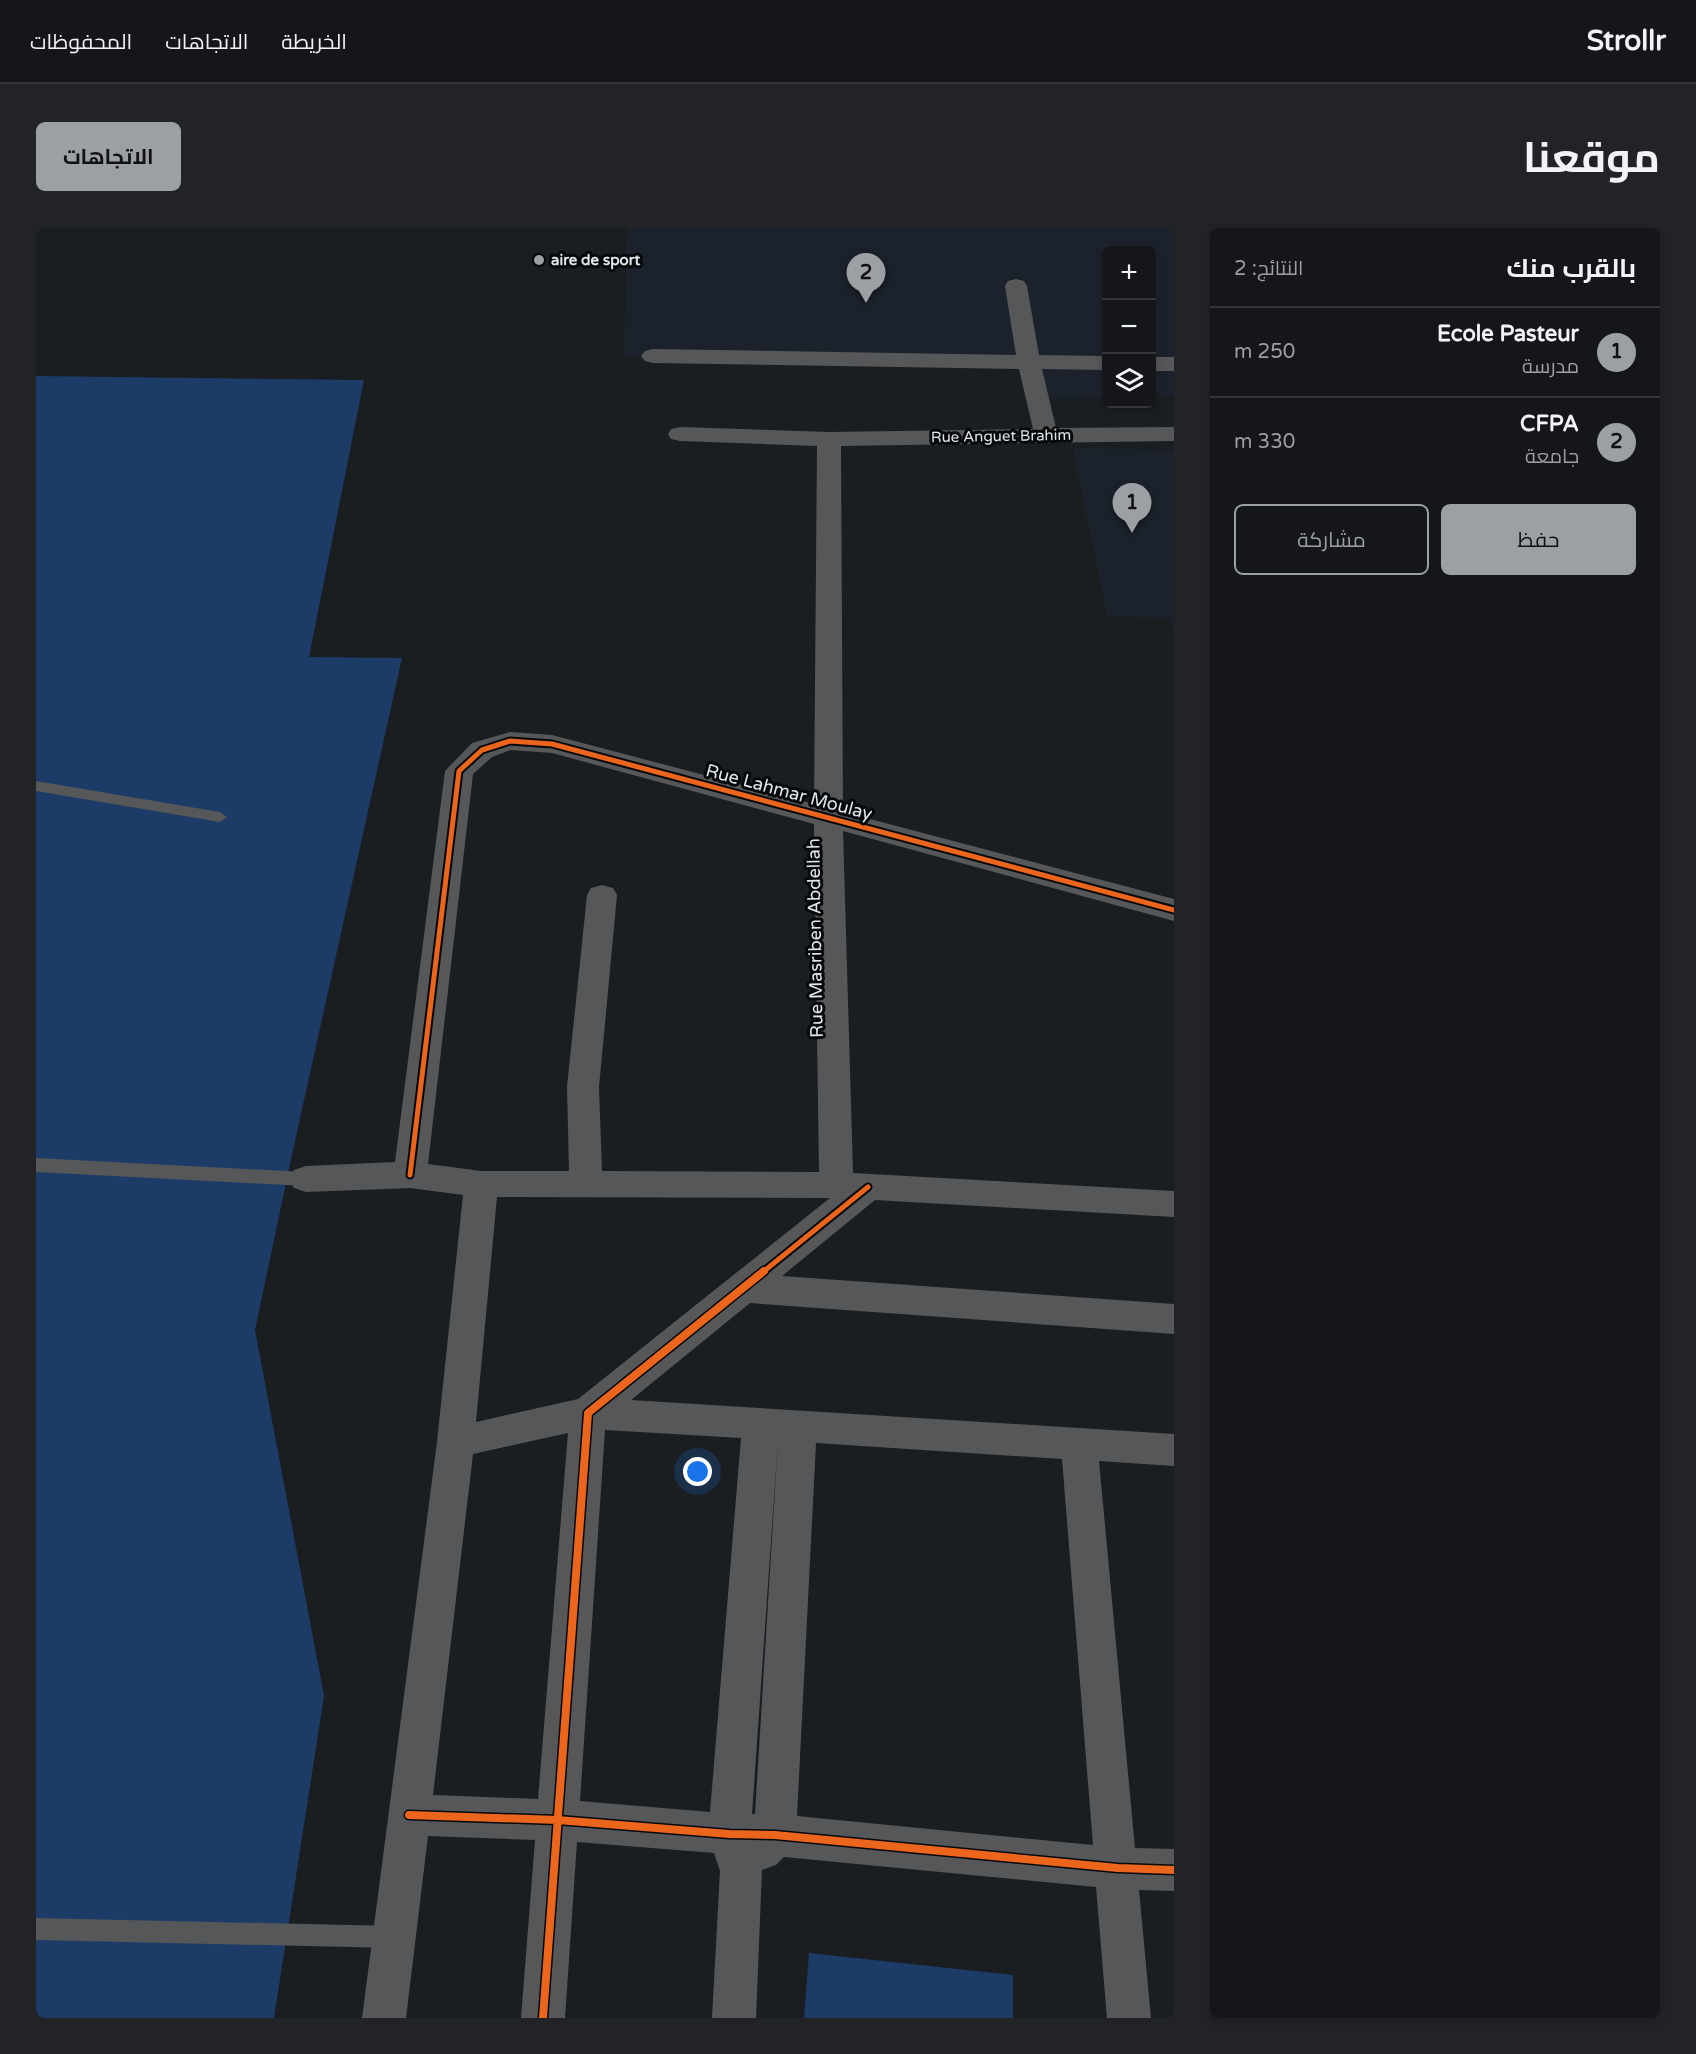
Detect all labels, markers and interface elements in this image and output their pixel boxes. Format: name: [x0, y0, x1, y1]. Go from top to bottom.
text: Strollr: [1587, 24, 1666, 58]
text: المحفوظات: [30, 30, 132, 55]
text: الاتجاهات: [165, 30, 248, 55]
text: الخريطة: [281, 30, 347, 55]
button: الاتجاهات: [36, 122, 181, 191]
text: موقعنا: [1523, 133, 1660, 184]
map controls: [1102, 246, 1156, 408]
button: +: [1102, 246, 1156, 300]
place label: aire de sport: [551, 251, 640, 270]
marker: aire de sport: [532, 253, 546, 267]
text: بالقرب منك: [1507, 253, 1636, 284]
pin: 2: [846, 254, 886, 303]
text: النتائج: 2: [1234, 257, 1303, 281]
button: −: [1102, 300, 1156, 354]
text: Ecole Pasteur: [1437, 321, 1579, 347]
text: 250 m: [1234, 340, 1295, 364]
text: 1: [1610, 340, 1623, 364]
button: layers: [1102, 354, 1156, 408]
text: مدرسة: [1522, 355, 1579, 379]
text: CFPA: [1520, 411, 1579, 437]
street label: Rue Anguet Brahim: [931, 426, 1071, 446]
text: 330 m: [1234, 430, 1295, 454]
text: 2: [1610, 430, 1623, 454]
text: جامعة: [1525, 445, 1579, 469]
pin: 1: [1112, 484, 1152, 533]
button: مشاركة: [1234, 504, 1429, 575]
button: حفظ: [1441, 504, 1636, 575]
street label: Rue Lahmar Moulay: [703, 759, 875, 825]
street label: Rue Masriben Abdellah: [802, 838, 828, 1038]
your location: [683, 1457, 712, 1486]

